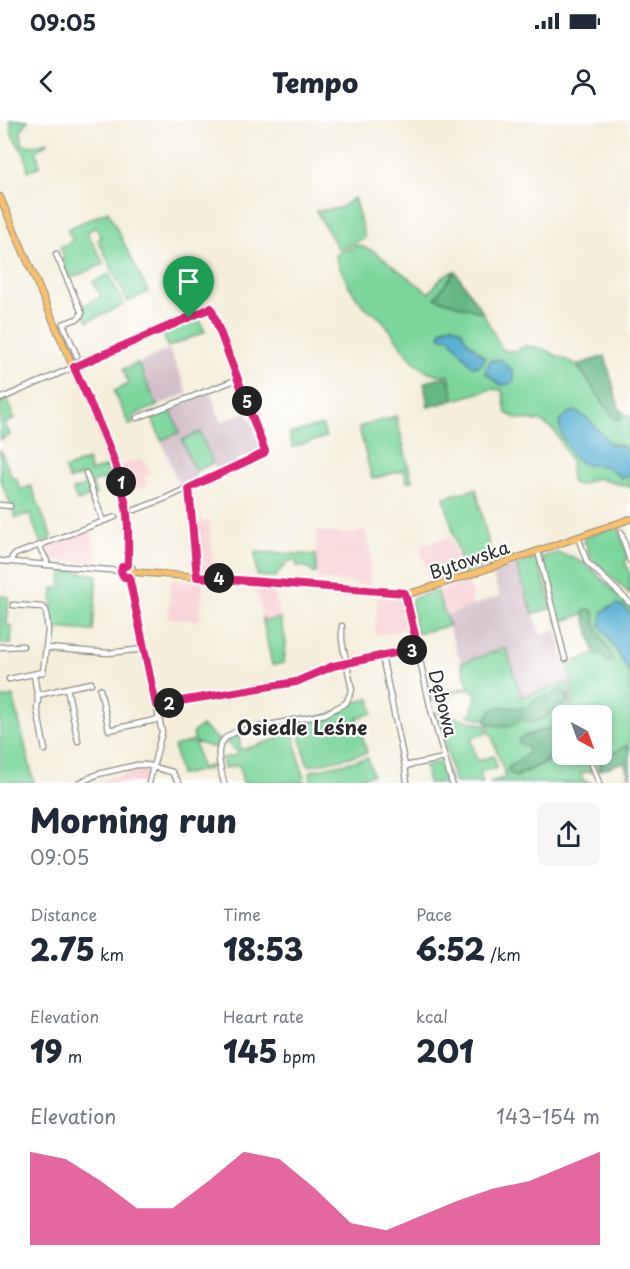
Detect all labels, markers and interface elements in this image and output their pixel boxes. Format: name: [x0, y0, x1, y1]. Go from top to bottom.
text: 09:05: [30, 5, 96, 38]
text: Tempo: [272, 61, 358, 102]
icon: back: [30, 65, 63, 98]
icon: person: [567, 65, 600, 98]
pin: [163, 256, 214, 318]
icon: arrive: [172, 265, 205, 298]
pin: 5: [232, 386, 262, 416]
text: 5: [242, 389, 252, 413]
pin: 1: [106, 467, 136, 497]
text: 1: [117, 470, 125, 494]
street label: Bytowska: [425, 532, 513, 585]
pin: 4: [204, 563, 234, 593]
text: 4: [214, 566, 224, 590]
pin: 3: [397, 635, 427, 665]
text: 3: [407, 638, 417, 662]
street label: Dębowa: [423, 666, 466, 740]
pin: 2: [154, 688, 184, 718]
text: 2: [163, 691, 175, 715]
north arrow: [552, 705, 612, 765]
map controls: [552, 705, 612, 765]
district label: Osiedle Leśne: [237, 712, 367, 742]
text: Morning run: [30, 794, 237, 844]
button: share: [537, 803, 600, 866]
text: 09:05: [30, 842, 89, 872]
text: Distance: [30, 902, 97, 926]
text: Time: [223, 902, 261, 926]
text: Pace: [416, 902, 452, 926]
text: 2.75: [30, 926, 95, 971]
text: 18:53: [223, 926, 303, 971]
text: 6:52: [416, 926, 485, 971]
text: km: [95, 942, 124, 966]
text: /km: [485, 942, 521, 966]
text: Elevation: [30, 1004, 99, 1028]
text: Heart rate: [223, 1004, 304, 1028]
text: kcal: [416, 1004, 448, 1028]
text: 19: [30, 1028, 63, 1073]
text: 145: [223, 1028, 278, 1073]
text: 201: [416, 1028, 474, 1073]
text: m: [63, 1044, 82, 1068]
text: bpm: [278, 1044, 316, 1068]
text: Elevation: [30, 1101, 116, 1131]
text: 143–154 m: [496, 1101, 600, 1131]

